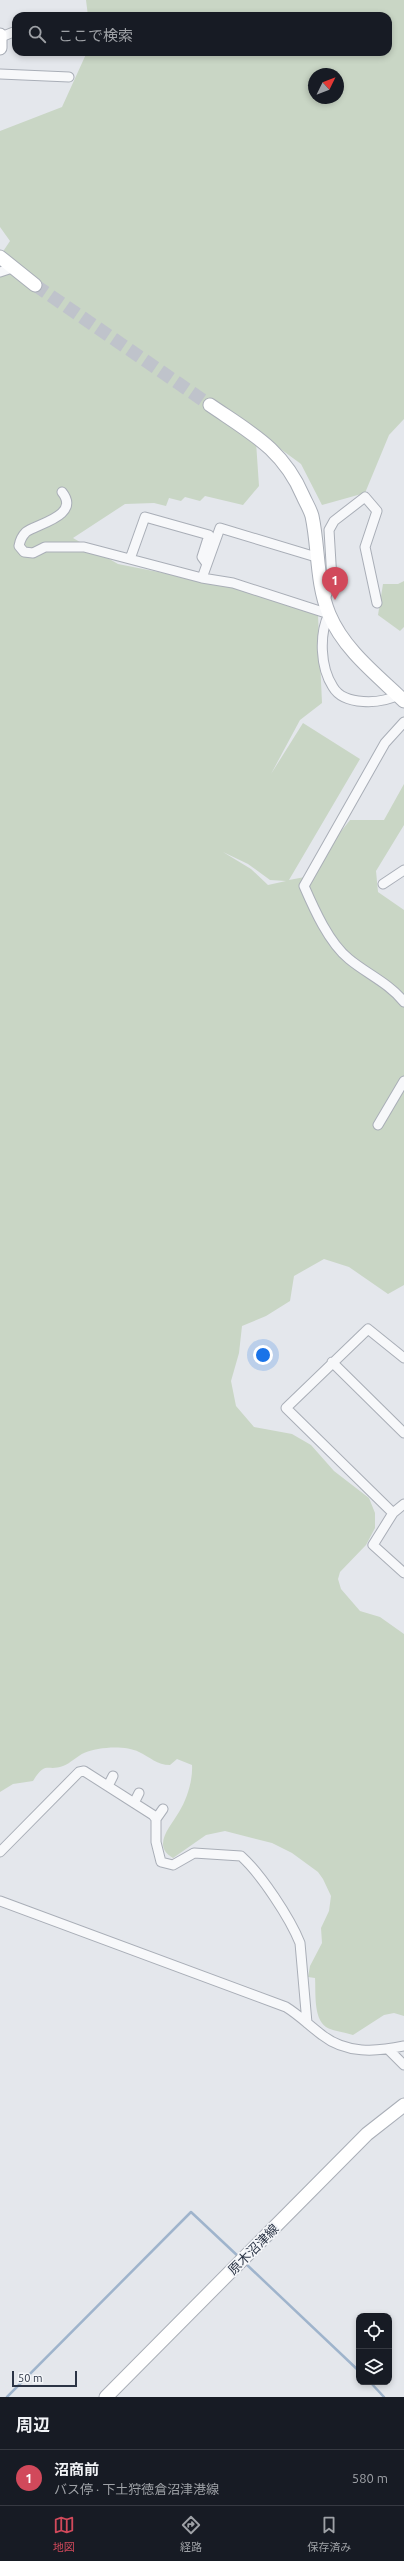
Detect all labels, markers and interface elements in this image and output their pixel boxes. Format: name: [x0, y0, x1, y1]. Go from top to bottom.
search box: [12, 12, 392, 56]
icon: search: [26, 23, 48, 45]
text: ここで検索: [58, 27, 133, 44]
north arrow: [308, 68, 344, 104]
pin: 1: [322, 567, 348, 600]
your location: [253, 1345, 273, 1365]
street label: 原木沼津線: [225, 2221, 281, 2277]
map controls: [356, 2313, 392, 2385]
button: locate: [356, 2313, 392, 2349]
button: layers: [356, 2349, 392, 2385]
scale bar: [12, 2369, 77, 2388]
text: 50 m: [18, 2372, 42, 2384]
text: 周辺: [16, 2415, 50, 2434]
text: 沼商前: [54, 2461, 99, 2478]
text: 1: [25, 2471, 33, 2485]
text: 580 m: [352, 2471, 388, 2485]
text: バス停 · 下土狩徳倉沼津港線: [54, 2482, 219, 2496]
tab: 地図: [53, 2514, 75, 2554]
tab: 経路: [180, 2514, 202, 2554]
tab: 保存済み: [307, 2514, 351, 2554]

